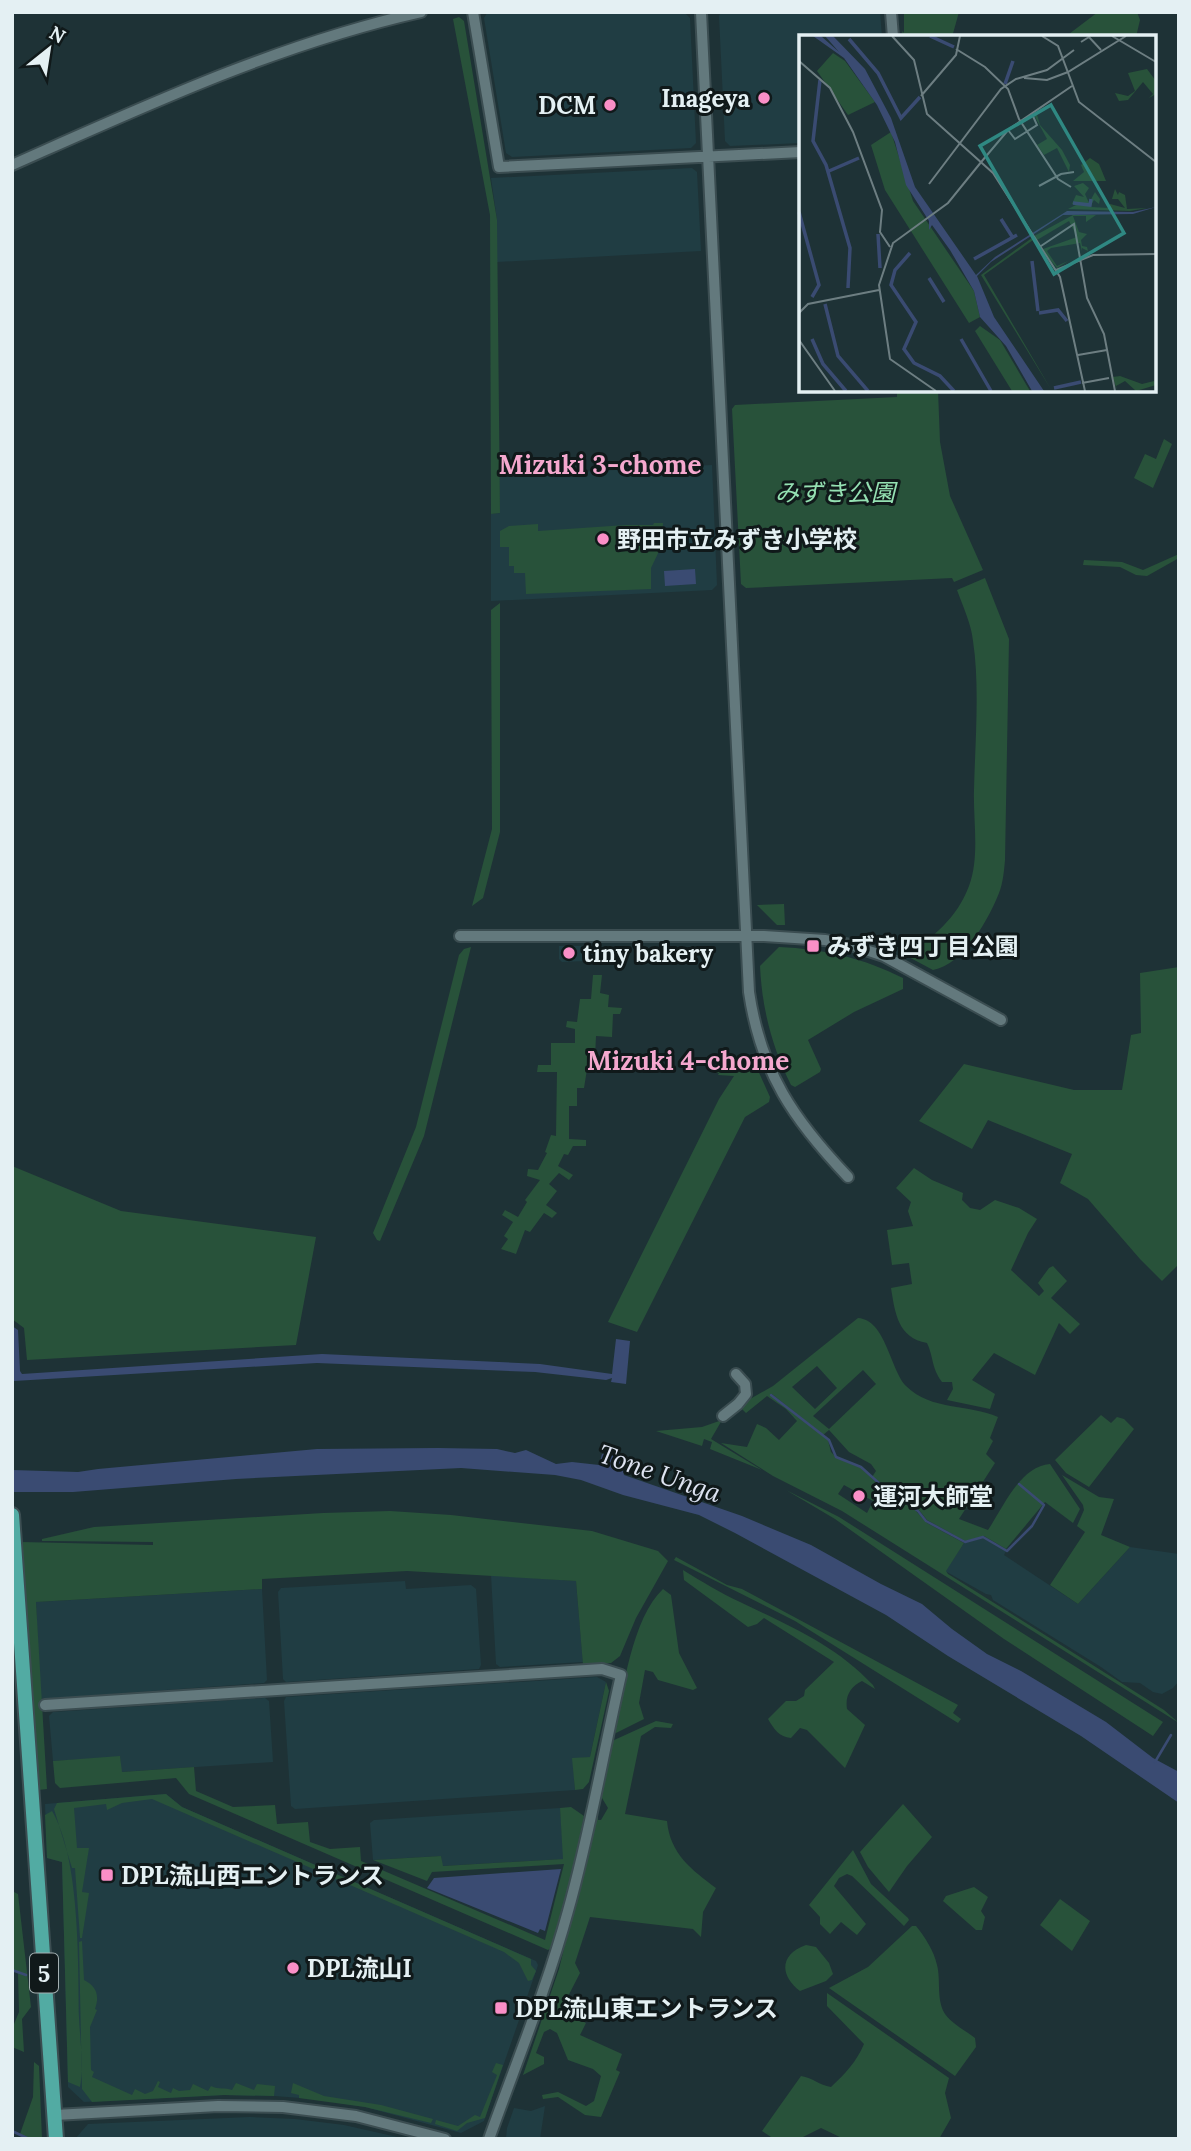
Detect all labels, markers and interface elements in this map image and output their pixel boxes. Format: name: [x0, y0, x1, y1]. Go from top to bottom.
north arrow: [14, 14, 84, 84]
text: N: [45, 20, 70, 48]
inset map: [799, 35, 1156, 392]
place label: Inageya: [661, 83, 750, 114]
place label: DCM: [538, 90, 596, 121]
marker: Inageya: [756, 90, 772, 106]
marker: DCM: [602, 97, 618, 113]
district label: Mizuki 3-chome: [499, 448, 701, 481]
park label: みずき公園: [775, 477, 898, 508]
place label: 野田市立みずき小学校: [617, 524, 857, 555]
marker: 野田市立みずき小学校: [595, 531, 611, 547]
place label: みずき四丁目公園: [827, 931, 1019, 962]
place label: tiny bakery: [583, 938, 714, 969]
marker: みずき四丁目公園: [805, 938, 821, 954]
marker: tiny bakery: [561, 945, 577, 961]
district label: Mizuki 4-chome: [587, 1044, 789, 1077]
water label: Tone Unga: [595, 1437, 726, 1510]
place label: 運河大師堂: [873, 1481, 993, 1512]
marker: 運河大師堂: [851, 1488, 867, 1504]
place label: DPL流山西エントランス: [121, 1860, 384, 1891]
marker: DPL流山西エントランス: [99, 1867, 115, 1883]
place label: DPL流山I: [307, 1953, 412, 1984]
road number: 5: [30, 1954, 58, 1992]
marker: DPL流山I: [285, 1960, 301, 1976]
place label: DPL流山東エントランス: [515, 1993, 778, 2024]
marker: DPL流山東エントランス: [493, 2000, 509, 2016]

